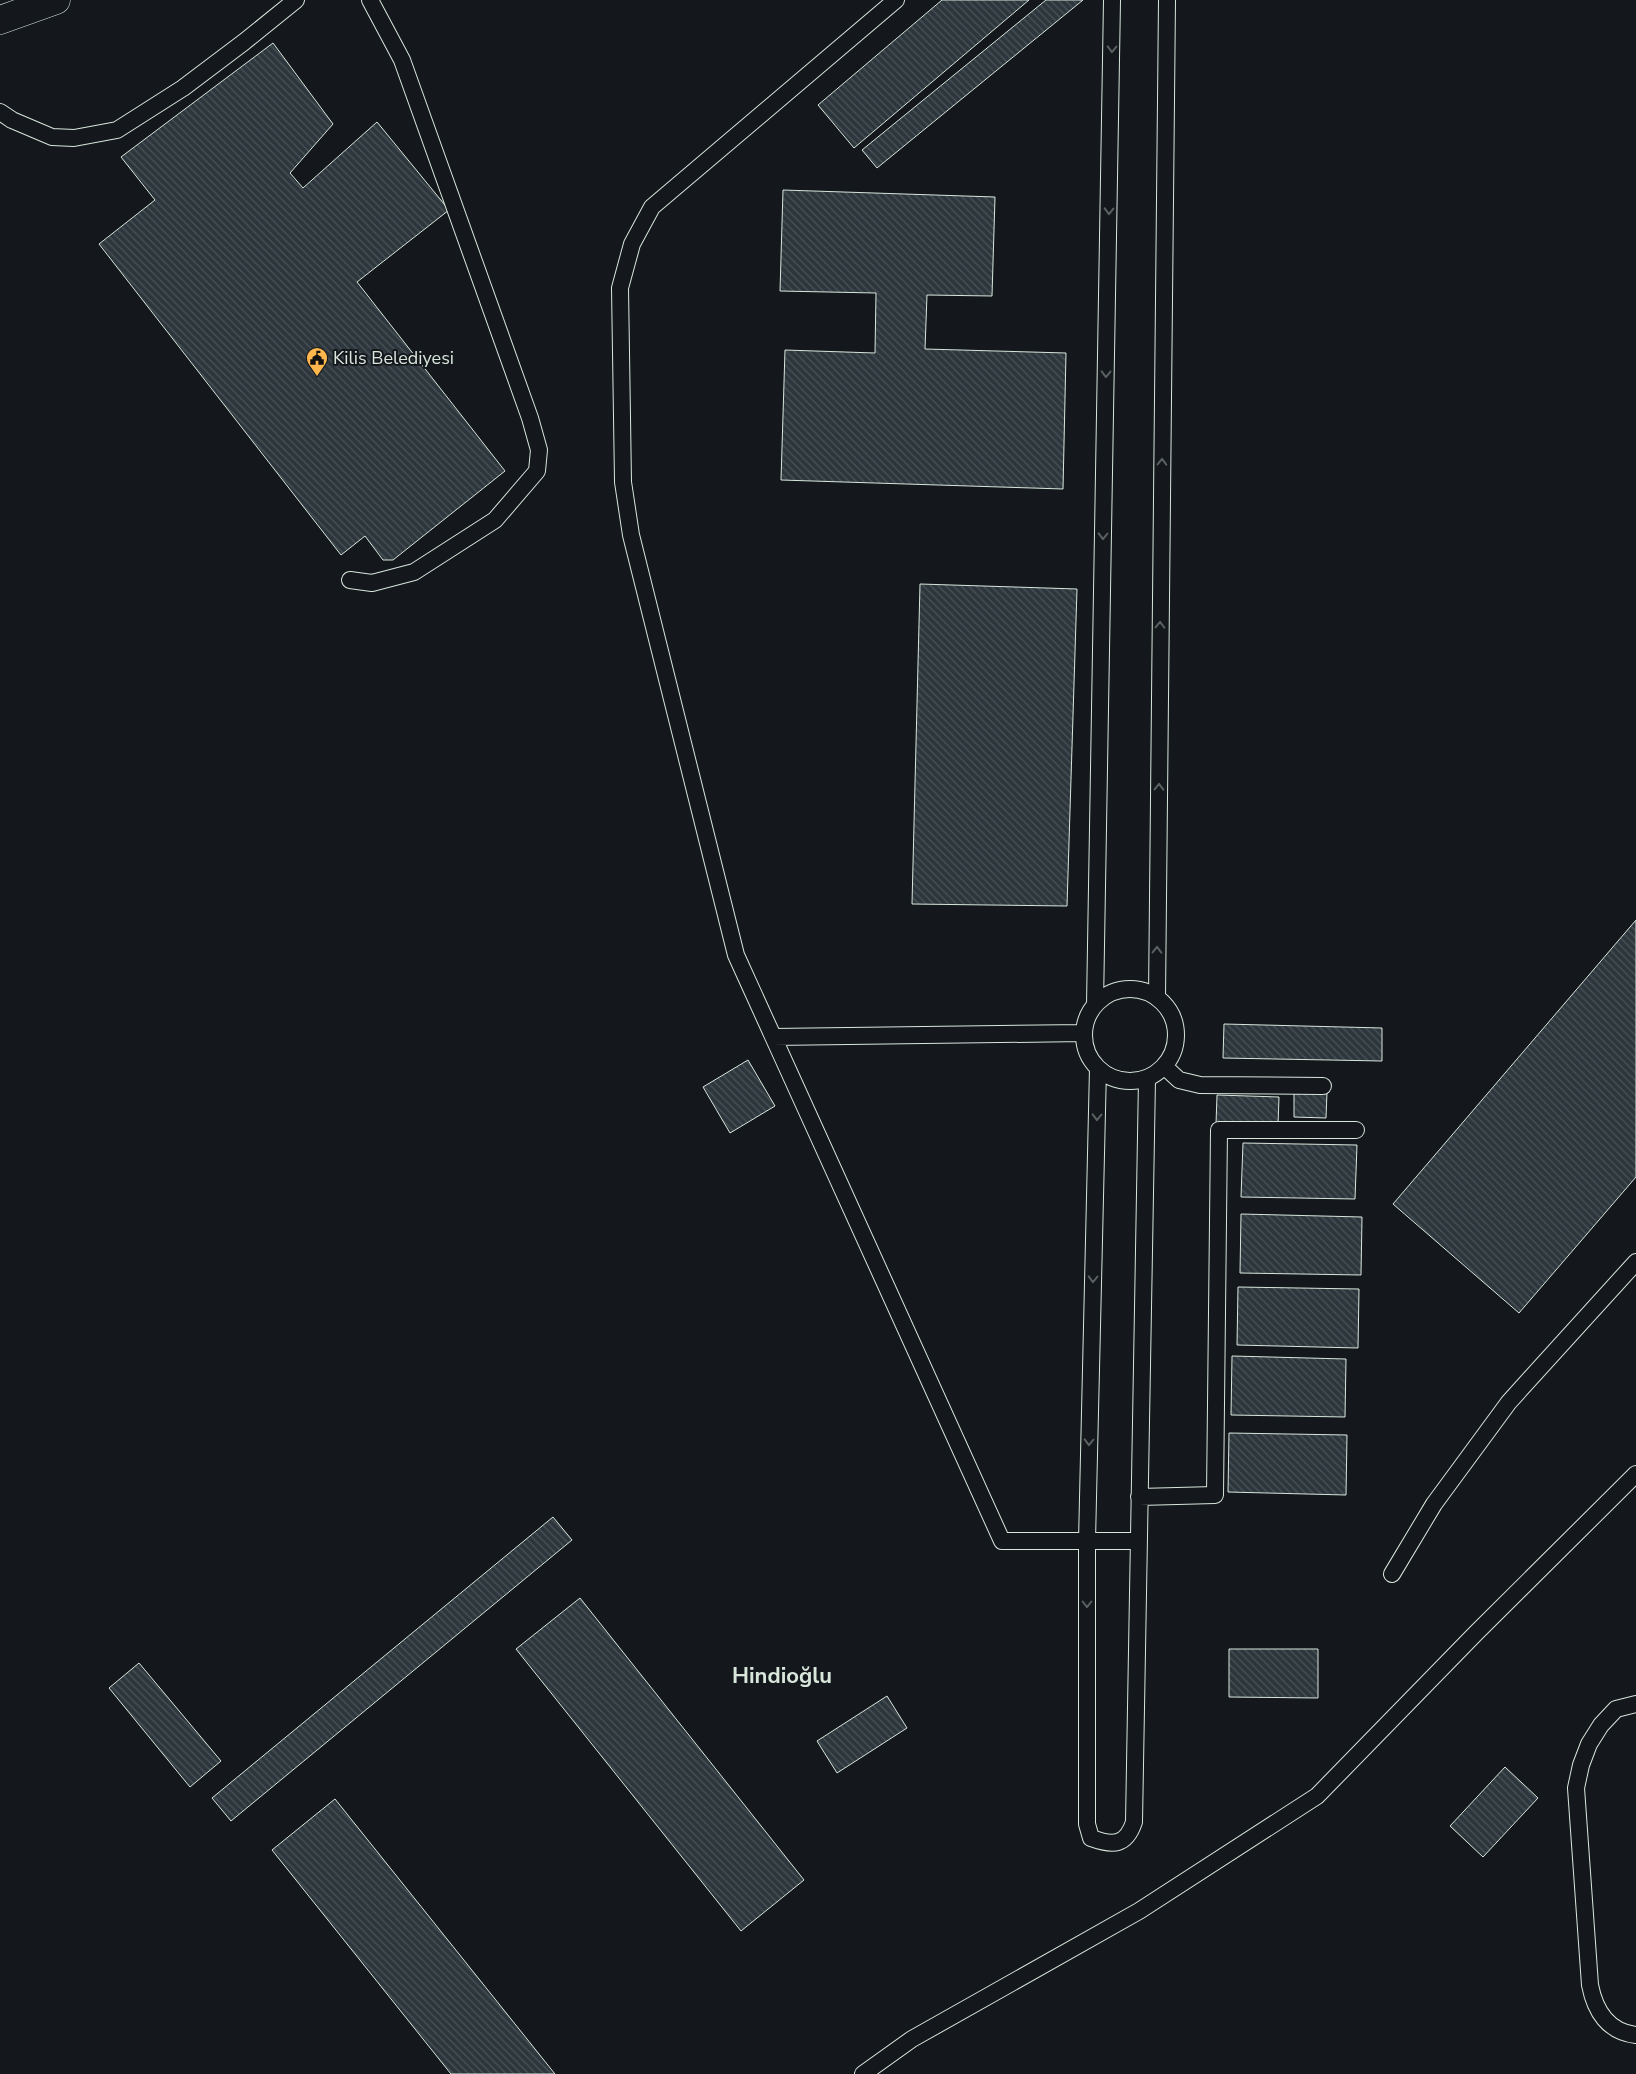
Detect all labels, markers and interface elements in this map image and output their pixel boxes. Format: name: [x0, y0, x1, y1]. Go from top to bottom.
one-way arrow: [1106, 45, 1117, 53]
one-way arrow: [1104, 208, 1114, 215]
public building icon: Kilis Belediyesi: [305, 346, 329, 377]
place label: Kilis Belediyesi: [333, 346, 454, 370]
one-way arrow: [1101, 370, 1111, 378]
one-way arrow: [1157, 458, 1167, 466]
one-way arrow: [1098, 532, 1108, 540]
one-way arrow: [1155, 620, 1166, 628]
one-way arrow: [1154, 783, 1164, 790]
one-way arrow: [1152, 945, 1162, 953]
one-way arrow: [1092, 1113, 1102, 1121]
one-way arrow: [1088, 1276, 1098, 1283]
one-way arrow: [1084, 1438, 1094, 1446]
one-way arrow: [1082, 1600, 1092, 1608]
district label: Hindioğlu: [732, 1661, 832, 1691]

